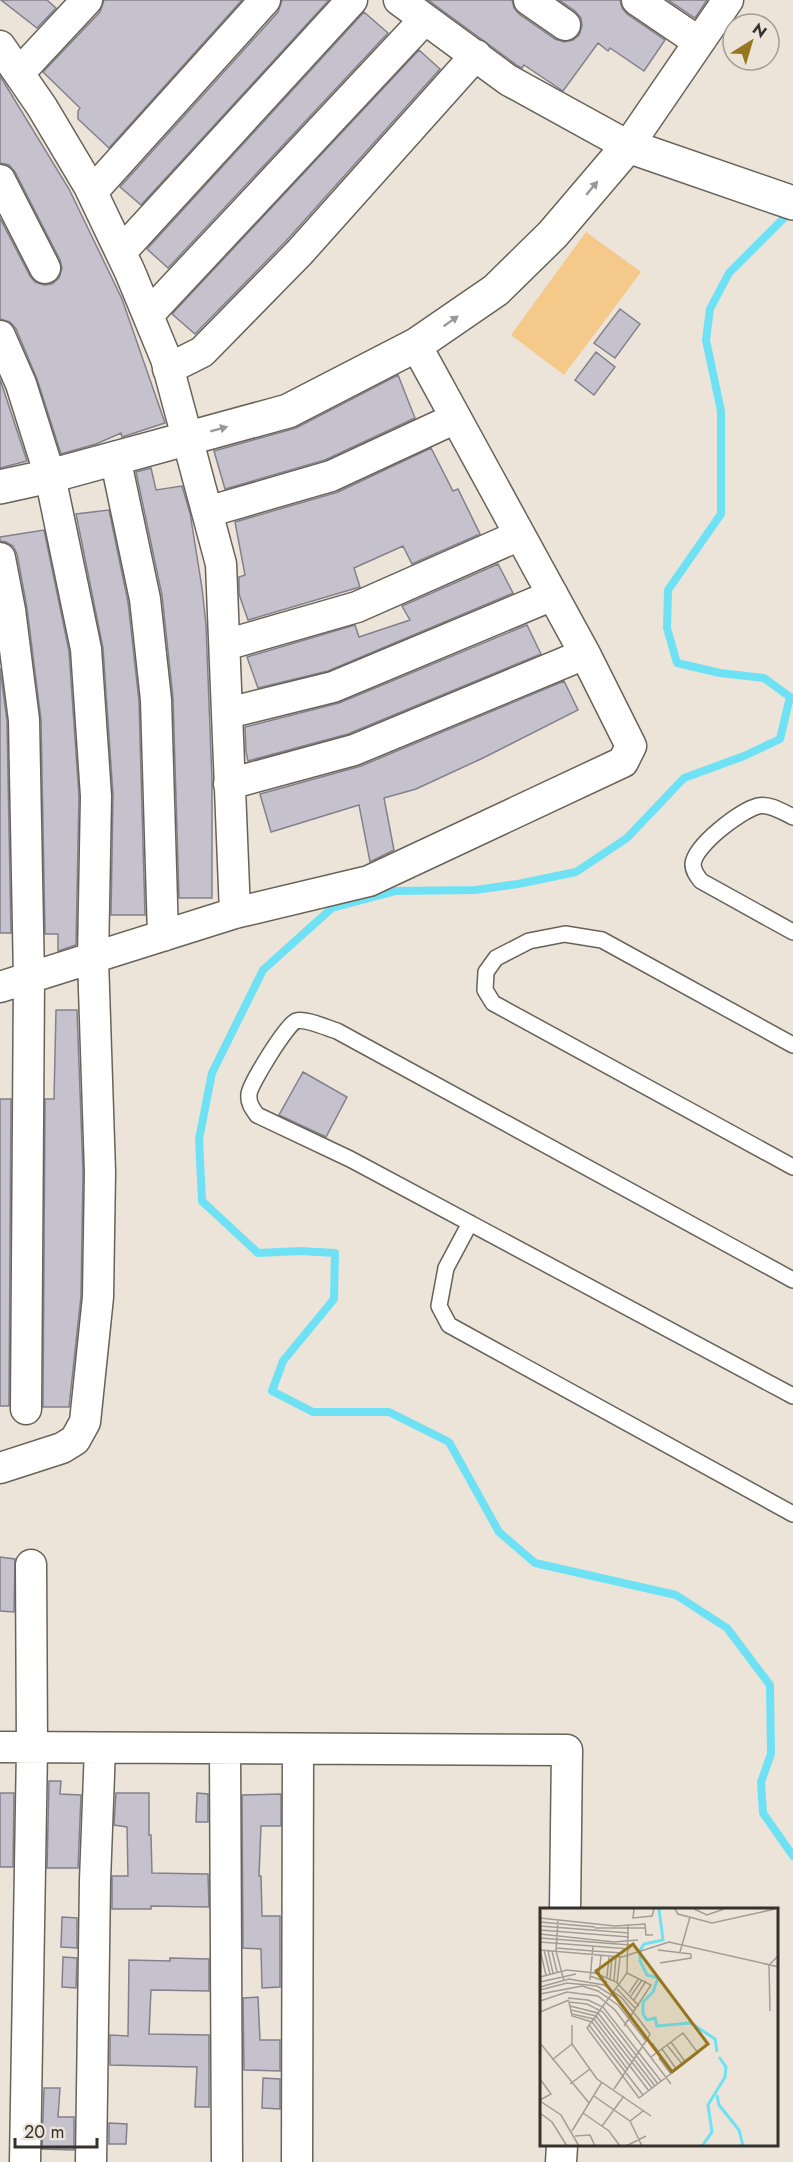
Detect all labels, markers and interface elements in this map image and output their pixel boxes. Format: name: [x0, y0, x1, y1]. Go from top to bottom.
north arrow: [721, 12, 781, 72]
text: N: [748, 17, 772, 43]
one-way arrow: [585, 181, 598, 196]
one-way arrow: [443, 315, 459, 327]
one-way arrow: [210, 424, 228, 433]
inset map: [540, 1908, 778, 2147]
scale bar: [15, 2111, 98, 2149]
text: 20 m: [24, 2119, 64, 2145]

